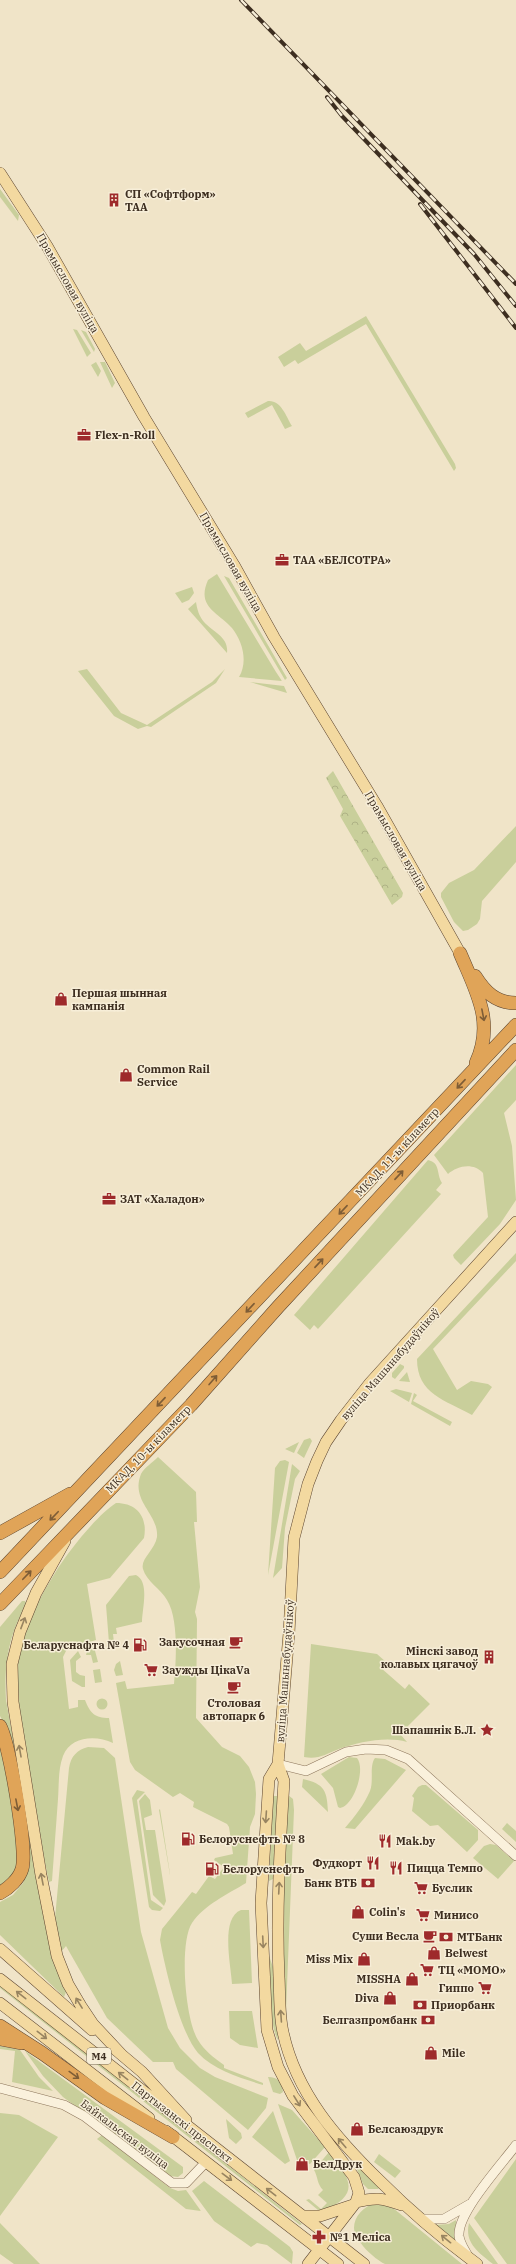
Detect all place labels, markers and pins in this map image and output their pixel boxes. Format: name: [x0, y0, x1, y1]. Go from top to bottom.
place label: СП «Софтформ» ТАА: [125, 187, 216, 214]
building icon: СП «Софтформ» ТАА: [106, 192, 122, 208]
office icon: Flex-n-Roll: [76, 427, 92, 443]
place label: Flex-n-Roll: [95, 428, 156, 442]
office icon: ТАА «БЕЛСОТРА»: [274, 552, 290, 568]
place label: ТАА «БЕЛСОТРА»: [293, 553, 391, 567]
place label: Першая шынная кампанія: [72, 986, 167, 1013]
shop icon: Першая шынная кампанія: [53, 991, 69, 1007]
place label: Common Rail Service: [137, 1062, 210, 1089]
shop icon: Common Rail Service: [118, 1067, 134, 1083]
office icon: ЗАТ «Халадон»: [101, 1191, 117, 1207]
place label: ЗАТ «Халадон»: [120, 1192, 205, 1206]
cafe icon: Закусочная: [228, 1634, 244, 1650]
place label: Закусочная: [159, 1635, 225, 1649]
fuel station icon: Беларуснафта № 4: [132, 1637, 148, 1653]
place label: Беларуснафта № 4: [23, 1638, 129, 1652]
place label: Мінскі завод колавых цягачоў: [381, 1644, 479, 1671]
building icon: Мінскі завод колавых цягачоў: [481, 1649, 497, 1665]
supermarket icon: Заужды ЦікаVа: [143, 1662, 159, 1678]
place label: Заужды ЦікаVа: [162, 1663, 250, 1677]
cafe icon: Столовая автопарк 6: [226, 1679, 242, 1695]
place label: Столовая автопарк 6: [203, 1696, 266, 1723]
place icon: Шапашнік Б.Л.: [479, 1722, 495, 1738]
place label: Шапашнік Б.Л.: [392, 1723, 476, 1737]
fuel station icon: Белоруснефть № 8: [180, 1831, 196, 1847]
place label: Белоруснефть № 8: [199, 1832, 305, 1846]
restaurant icon: Mak.by: [377, 1833, 393, 1849]
place label: Mak.by: [396, 1834, 436, 1848]
restaurant icon: Фудкорт: [365, 1855, 381, 1871]
place label: Фудкорт: [312, 1856, 362, 1870]
restaurant icon: Пицца Темпо: [388, 1860, 404, 1876]
fuel station icon: Белоруснефть: [204, 1861, 220, 1877]
place label: Пицца Темпо: [407, 1861, 483, 1875]
place label: Белоруснефть: [223, 1862, 305, 1876]
bank icon: Банк ВТБ: [360, 1875, 376, 1891]
place label: Банк ВТБ: [304, 1876, 357, 1890]
supermarket icon: Буслик: [413, 1880, 429, 1896]
place label: Буслик: [432, 1881, 473, 1895]
shop icon: Colin's: [350, 1904, 366, 1920]
place label: Colin's: [369, 1905, 406, 1919]
supermarket icon: Минисо: [415, 1907, 431, 1923]
place label: Минисо: [434, 1908, 479, 1922]
cafe icon: Суши Весла: [422, 1928, 438, 1944]
place label: Суши Весла: [352, 1929, 419, 1943]
bank icon: МТБанк: [438, 1929, 454, 1945]
place label: МТБанк: [457, 1930, 503, 1944]
shop icon: Belwest: [426, 1945, 442, 1961]
place label: Belwest: [445, 1946, 488, 1960]
shop icon: Miss Mix: [356, 1951, 372, 1967]
place label: Miss Mix: [306, 1952, 354, 1966]
supermarket icon: ТЦ «МОМО»: [419, 1962, 435, 1978]
place label: ТЦ «МОМО»: [438, 1963, 506, 1977]
shop icon: MISSHA: [404, 1971, 420, 1987]
place label: MISSHA: [357, 1972, 401, 1986]
supermarket icon: Гиппо: [477, 1980, 493, 1996]
place label: Гиппо: [439, 1981, 474, 1995]
shop icon: Diva: [382, 1990, 398, 2006]
place label: Diva: [355, 1991, 379, 2005]
bank icon: Приорбанк: [412, 1997, 428, 2013]
place label: Приорбанк: [431, 1998, 495, 2012]
bank icon: Белгазпромбанк: [420, 2012, 436, 2028]
place label: Белгазпромбанк: [322, 2013, 417, 2027]
shop icon: Mile: [423, 2045, 439, 2061]
place label: Mile: [442, 2046, 465, 2060]
shop icon: Белсаюздрук: [349, 2121, 365, 2137]
place label: Белсаюздрук: [368, 2122, 444, 2136]
shop icon: БелДрук: [294, 2156, 310, 2172]
place label: БелДрук: [313, 2157, 362, 2171]
pharmacy icon: №1 Меліса: [311, 2229, 327, 2245]
place label: №1 Меліса: [330, 2230, 391, 2244]

